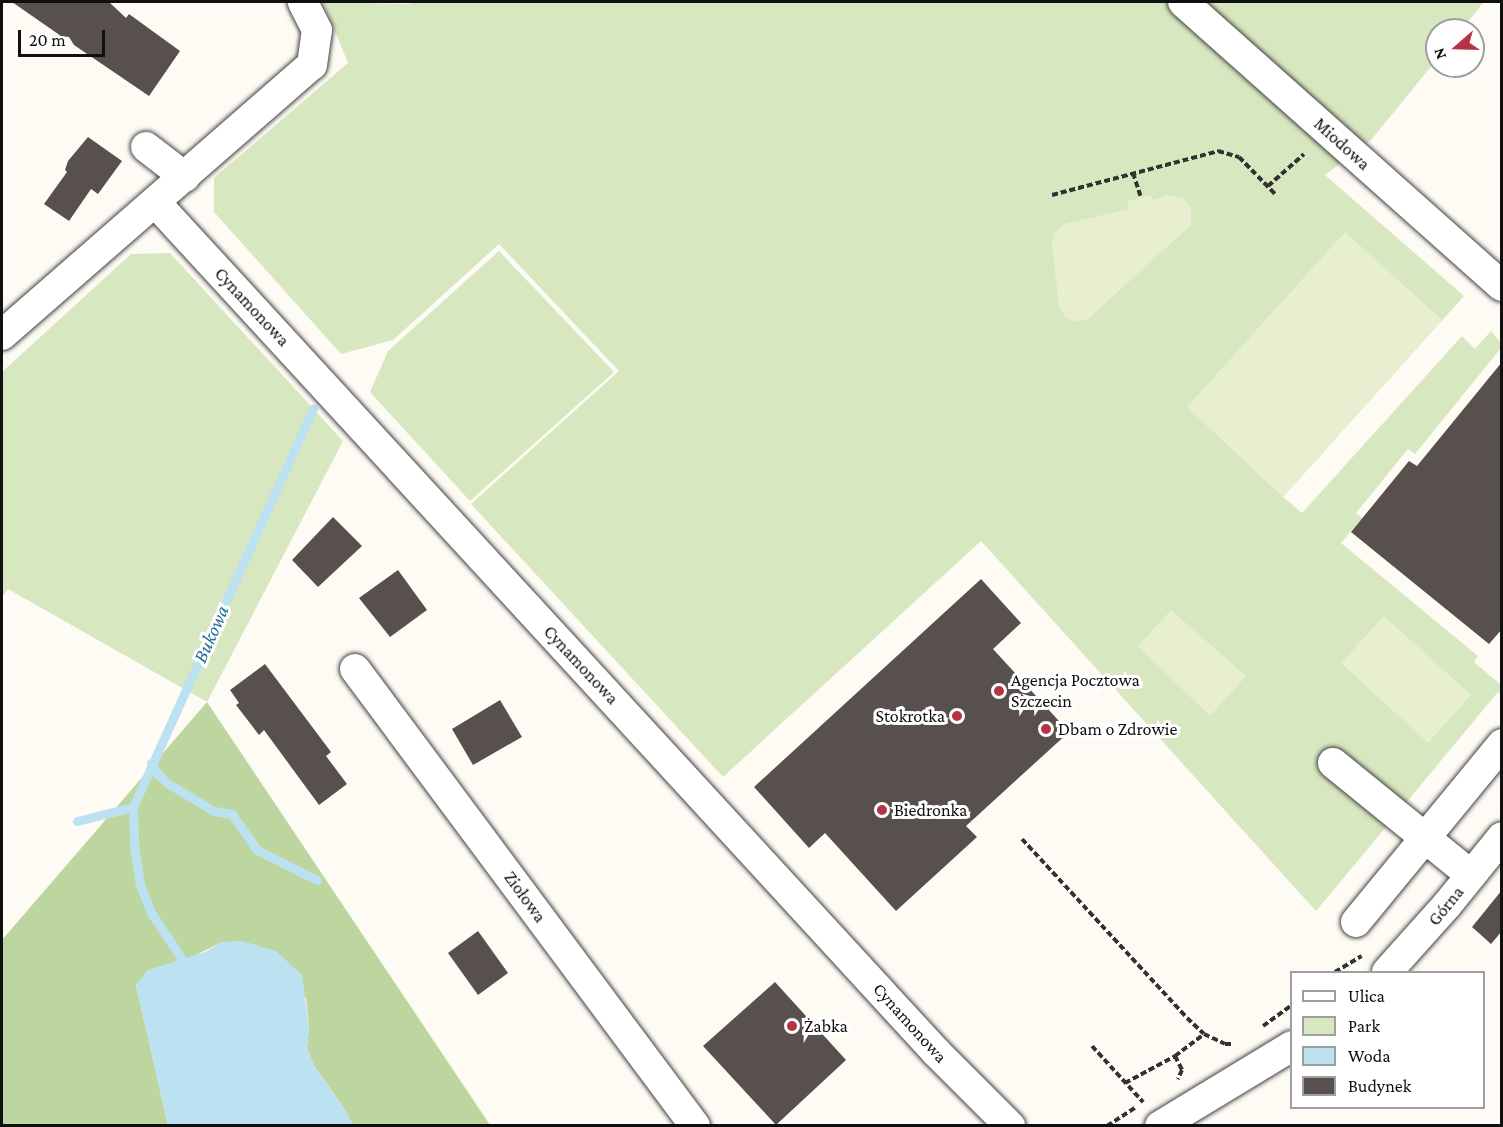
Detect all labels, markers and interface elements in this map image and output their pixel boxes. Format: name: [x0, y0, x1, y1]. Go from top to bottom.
scale bar: [21, 18, 108, 56]
north arrow: [1425, 18, 1485, 78]
text: 20 m: [29, 30, 66, 50]
text: N: [1430, 46, 1449, 62]
street label: Miodowa: [1309, 113, 1375, 175]
street label: Cynamonowa: [210, 263, 294, 351]
water label: Bukowa: [188, 602, 234, 666]
street label: Cynamonowa: [539, 621, 623, 709]
place label: Agencja Pocztowa Szczecin: [1011, 670, 1140, 712]
marker: Agencja Pocztowa Szczecin: [992, 684, 1006, 698]
place label: Stokrotka: [875, 705, 945, 727]
marker: Stokrotka: [950, 709, 964, 723]
place label: Dbam o Zdrowie: [1058, 718, 1177, 740]
marker: Dbam o Zdrowie: [1039, 722, 1053, 736]
place label: Biedronka: [894, 799, 967, 821]
marker: Biedronka: [875, 803, 889, 817]
street label: Ziołowa: [499, 867, 551, 927]
street label: Górna: [1424, 882, 1468, 930]
legend: [1290, 971, 1485, 1109]
street label: Cynamonowa: [868, 979, 952, 1067]
text: Ulica: [1348, 986, 1385, 1006]
place label: Żabka: [804, 1015, 848, 1037]
text: Park: [1348, 1016, 1380, 1036]
marker: Żabka: [785, 1019, 799, 1033]
text: Woda: [1348, 1046, 1391, 1066]
text: Budynek: [1348, 1076, 1411, 1096]

